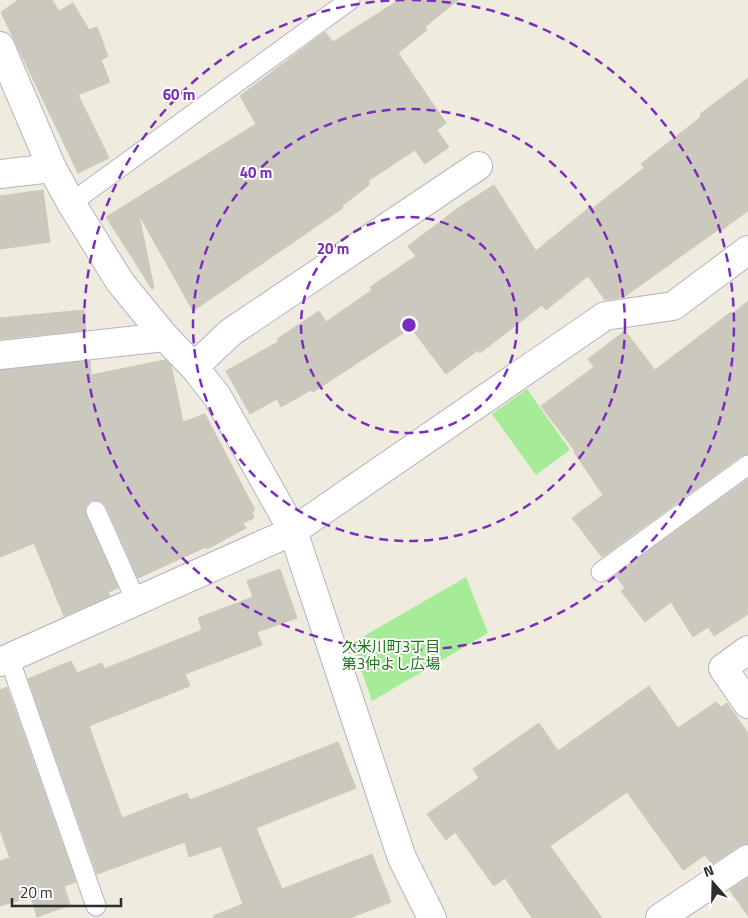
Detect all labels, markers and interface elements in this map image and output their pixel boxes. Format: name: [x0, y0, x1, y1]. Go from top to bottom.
text: 60 m: [163, 83, 195, 106]
text: 40 m: [240, 161, 272, 184]
text: 20 m: [317, 237, 349, 260]
centre of rings: [400, 316, 418, 334]
park label: 久米川町3丁目 第3仲よし広場: [342, 635, 440, 675]
north arrow: [688, 858, 738, 908]
text: N: [700, 859, 717, 882]
scale bar: [12, 876, 121, 908]
text: 20 m: [20, 881, 53, 904]

